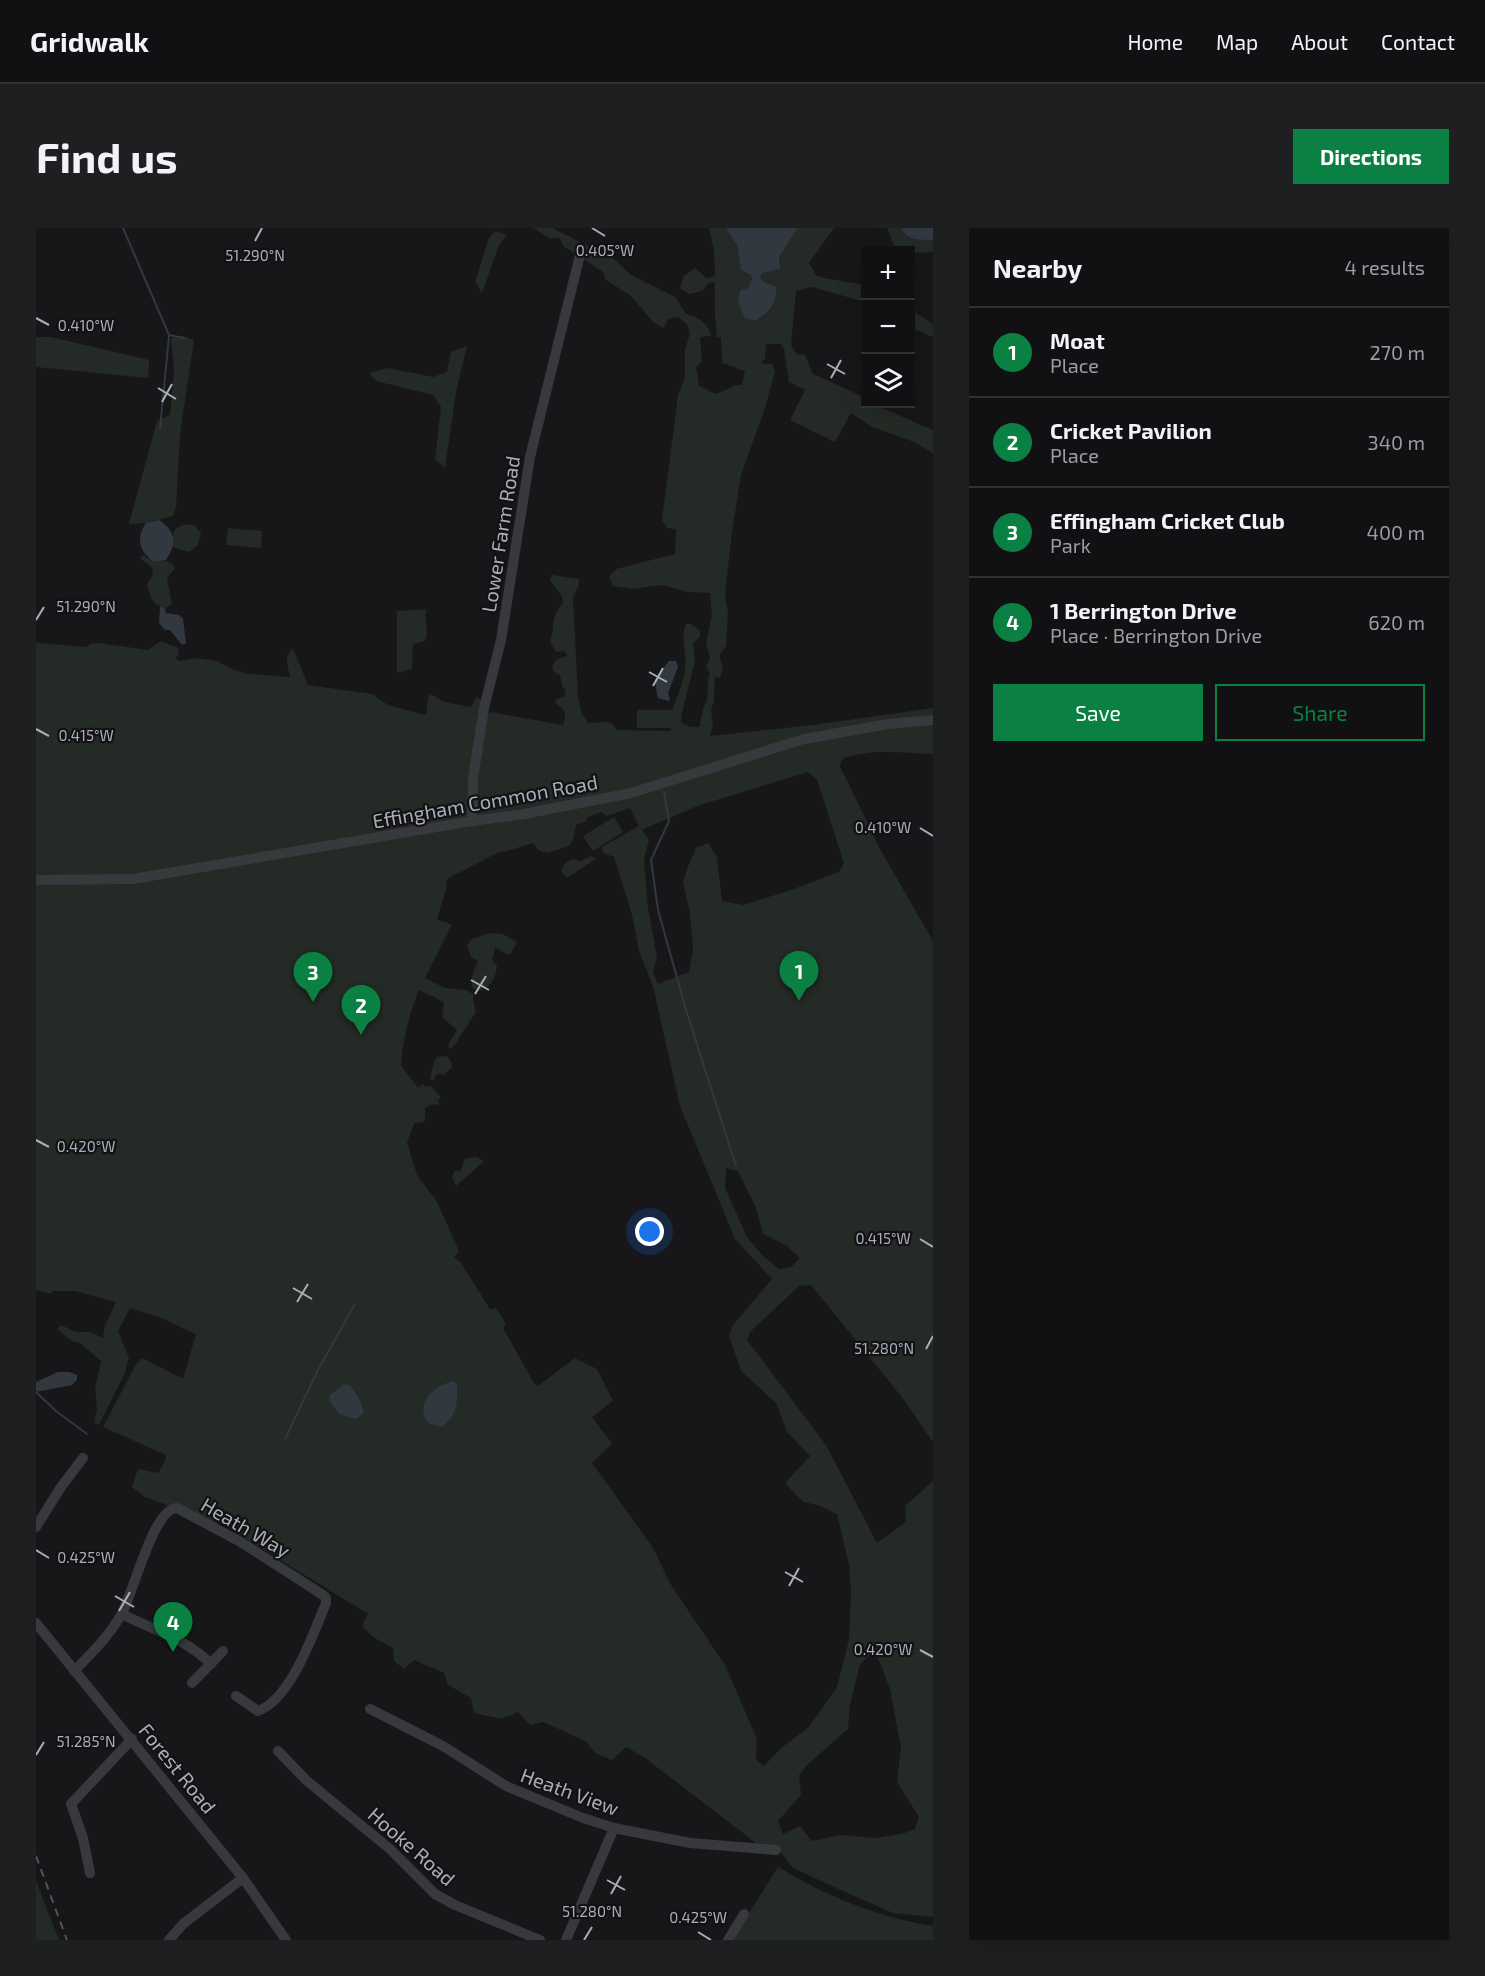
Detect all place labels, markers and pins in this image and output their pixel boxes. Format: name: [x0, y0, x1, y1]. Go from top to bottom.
pin: 3: [294, 952, 332, 1002]
pin: 1: [780, 952, 819, 1001]
pin: 2: [342, 986, 380, 1035]
pin: 4: [154, 1602, 192, 1652]

